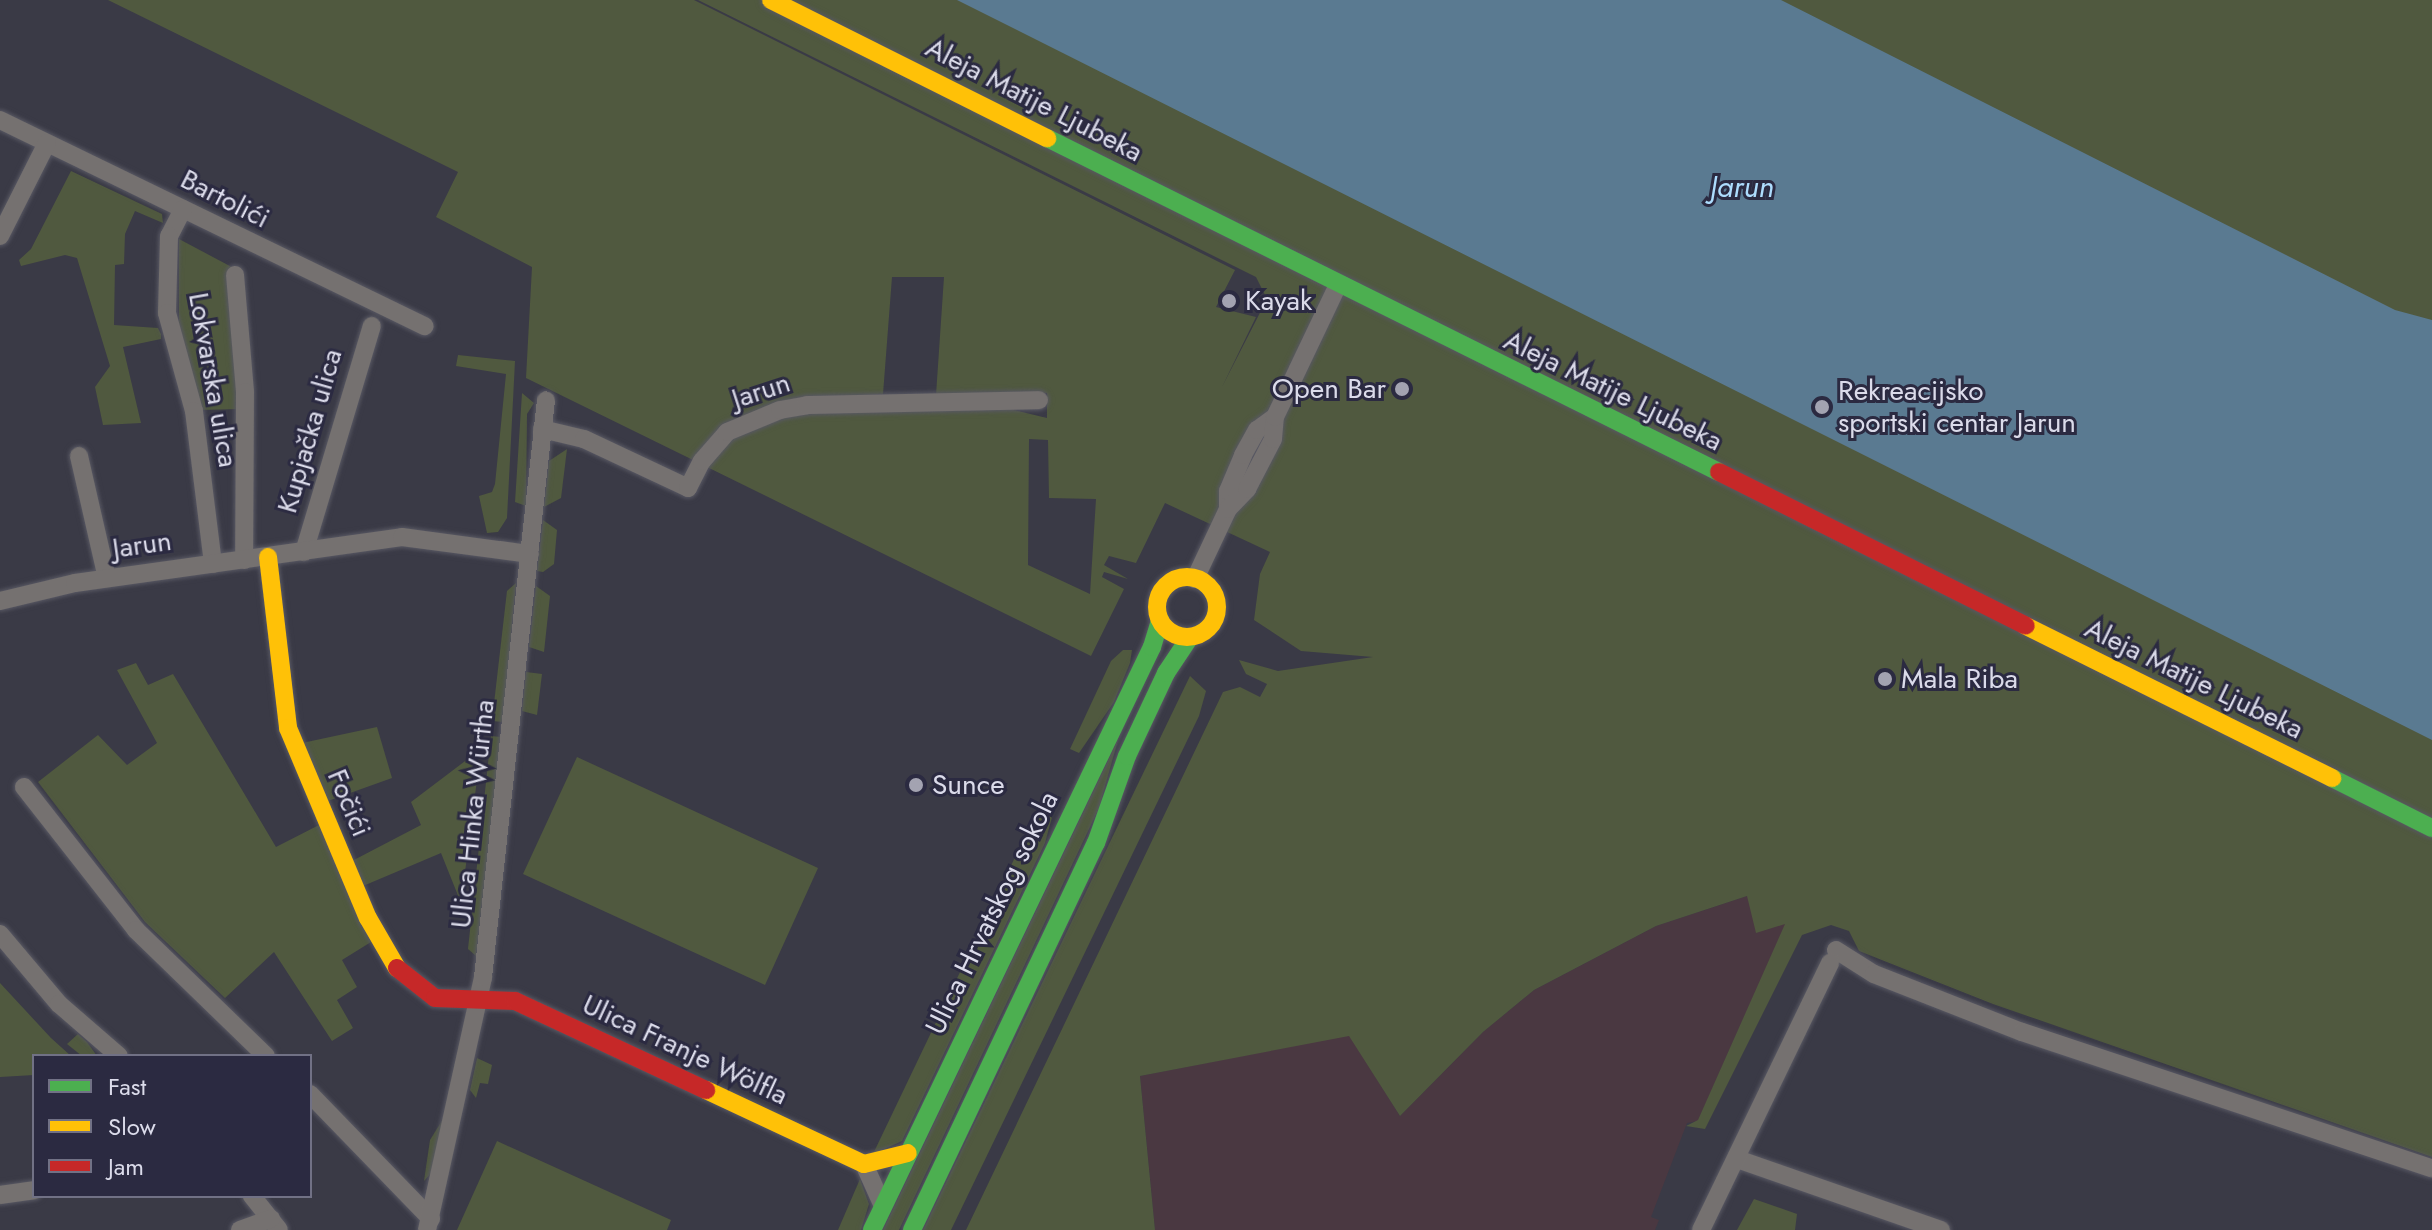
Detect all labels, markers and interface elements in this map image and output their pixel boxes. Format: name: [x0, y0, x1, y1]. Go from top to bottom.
street label: Aleja Matije Ljubeka: [920, 31, 1148, 169]
street label: Bartolići: [175, 162, 275, 236]
water label: Jarun: [1710, 169, 1774, 205]
place label: Kayak: [1245, 284, 1312, 318]
street label: Lokvarska ulica: [181, 290, 245, 470]
marker: Kayak: [1220, 292, 1238, 310]
street label: Aleja Matije Ljubeka: [1498, 324, 1728, 458]
street label: Kupjačka ulica: [271, 345, 349, 517]
street label: Jarun: [728, 366, 794, 416]
place label: Open Bar: [1272, 372, 1386, 406]
place label: Rekreacijsko sportski centar Jarun: [1838, 374, 2076, 440]
marker: Open Bar: [1393, 380, 1411, 398]
marker: Rekreacijsko sportski centar Jarun: [1813, 398, 1831, 416]
street label: Jarun: [110, 524, 174, 566]
street label: Aleja Matije Ljubeka: [2079, 612, 2309, 746]
place label: Mala Riba: [1901, 662, 2018, 696]
marker: Mala Riba: [1876, 670, 1894, 688]
street label: Ulica Hinka Würtha: [444, 698, 502, 930]
street label: Fočići: [320, 764, 378, 842]
place label: Sunce: [932, 768, 1005, 802]
marker: Sunce: [907, 776, 925, 794]
street label: Ulica Hrvatskog sokola: [919, 786, 1065, 1040]
street label: Ulica Franje Wölfla: [577, 988, 793, 1112]
legend: [32, 1054, 312, 1198]
text: Fast: [108, 1069, 146, 1104]
text: Slow: [108, 1109, 156, 1144]
text: Jam: [108, 1149, 144, 1184]

